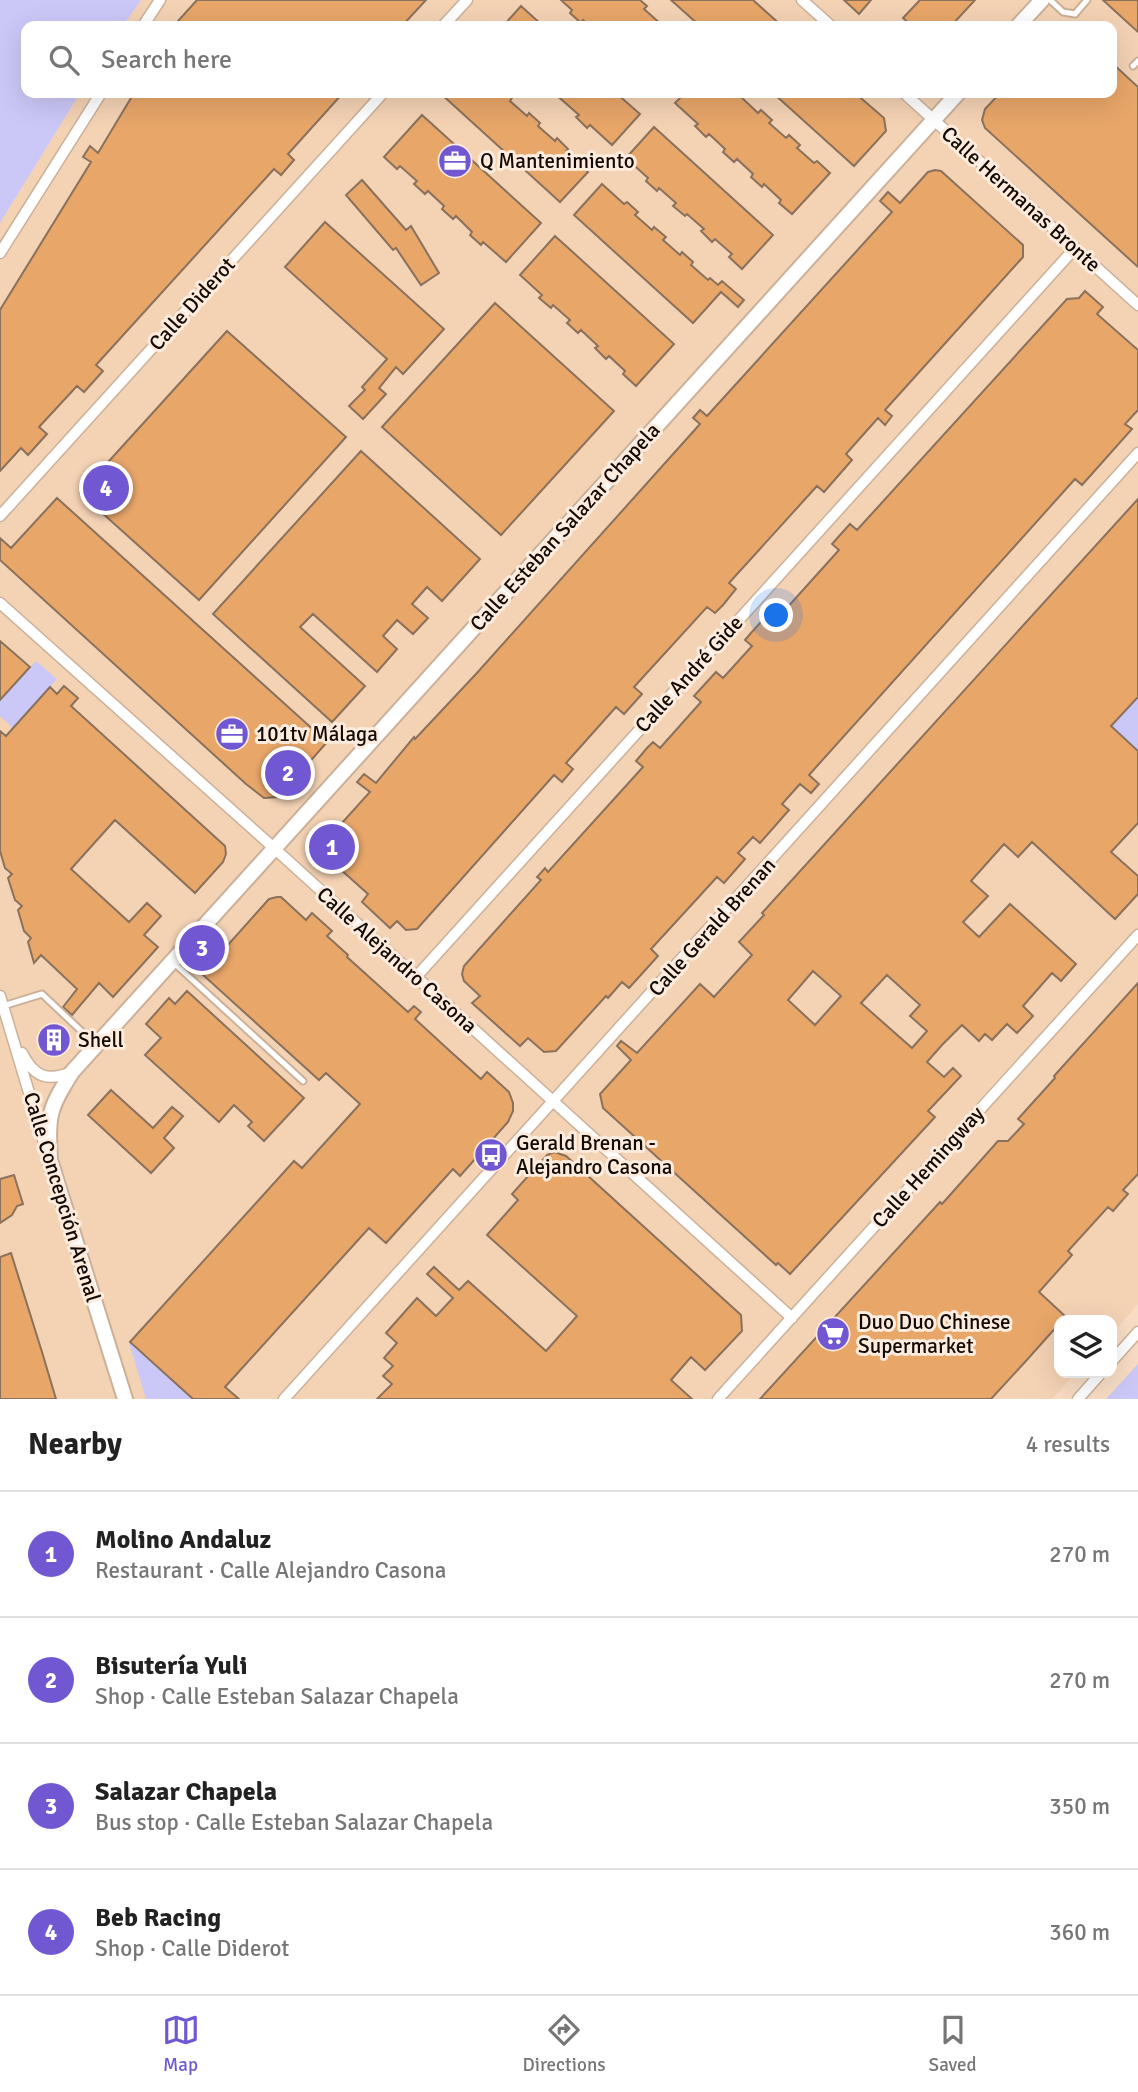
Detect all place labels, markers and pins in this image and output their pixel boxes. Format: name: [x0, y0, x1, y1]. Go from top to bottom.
office icon: Q Mantenimiento: [436, 142, 474, 180]
place label: Q Mantenimiento: [480, 148, 635, 174]
pin: 4: [83, 462, 129, 514]
office icon: 101tv Málaga: [213, 715, 251, 753]
place label: 101tv Málaga: [256, 721, 378, 747]
pin: 2: [265, 747, 311, 799]
pin: 1: [309, 821, 355, 873]
pin: 3: [179, 922, 225, 974]
building icon: Shell: [35, 1021, 73, 1059]
place label: Shell: [78, 1027, 124, 1053]
place label: Gerald Brenan - Alejandro Casona: [516, 1130, 672, 1180]
bus stop icon: Gerald Brenan - Alejandro Casona: [472, 1136, 510, 1174]
place label: Duo Duo Chinese Supermarket: [858, 1309, 1011, 1359]
supermarket icon: Duo Duo Chinese Supermarket: [814, 1315, 852, 1353]

